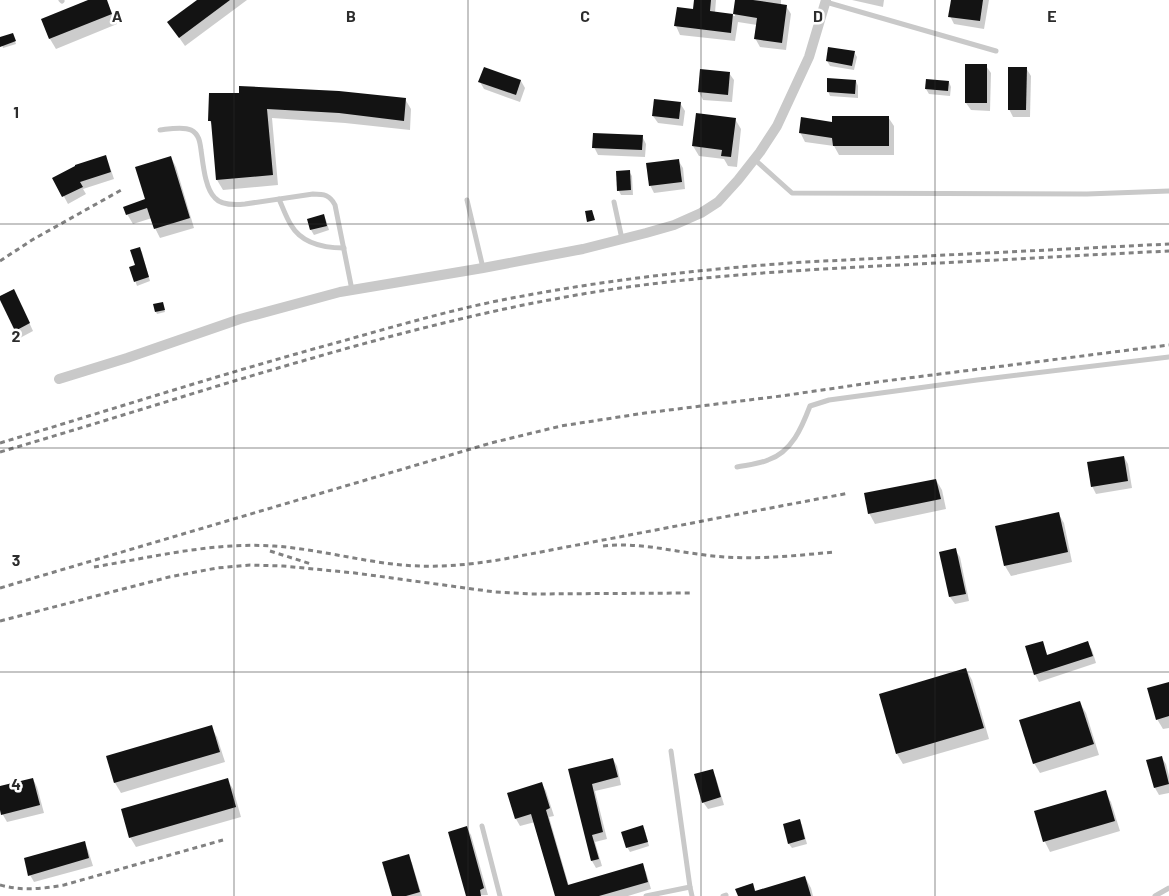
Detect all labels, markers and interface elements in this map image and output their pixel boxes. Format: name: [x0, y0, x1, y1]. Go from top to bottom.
text: A: [112, 6, 123, 25]
text: B: [346, 6, 356, 25]
text: C: [580, 6, 590, 25]
text: D: [813, 6, 823, 25]
text: E: [1047, 6, 1057, 25]
text: 1: [13, 102, 19, 121]
text: 2: [12, 326, 21, 345]
text: 3: [12, 550, 20, 569]
text: 4: [11, 774, 21, 793]

